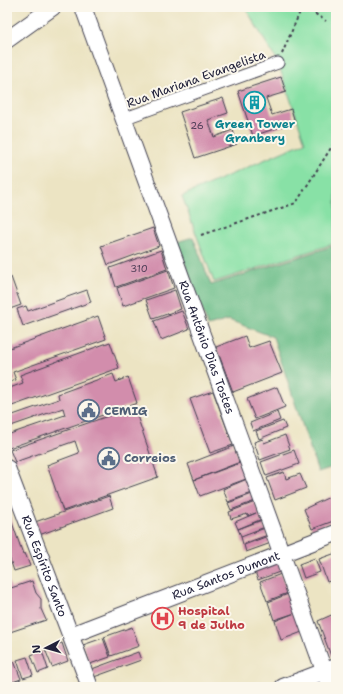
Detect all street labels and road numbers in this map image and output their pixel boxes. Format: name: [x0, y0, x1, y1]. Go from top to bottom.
street label: Rua Mariana Evangelista: [124, 46, 268, 112]
street label: Rua Antônio Dias Tostes: [175, 278, 238, 416]
street label: Rua Espírito Santo: [18, 513, 71, 619]
street label: Rua Santos Dumont: [170, 547, 282, 603]

